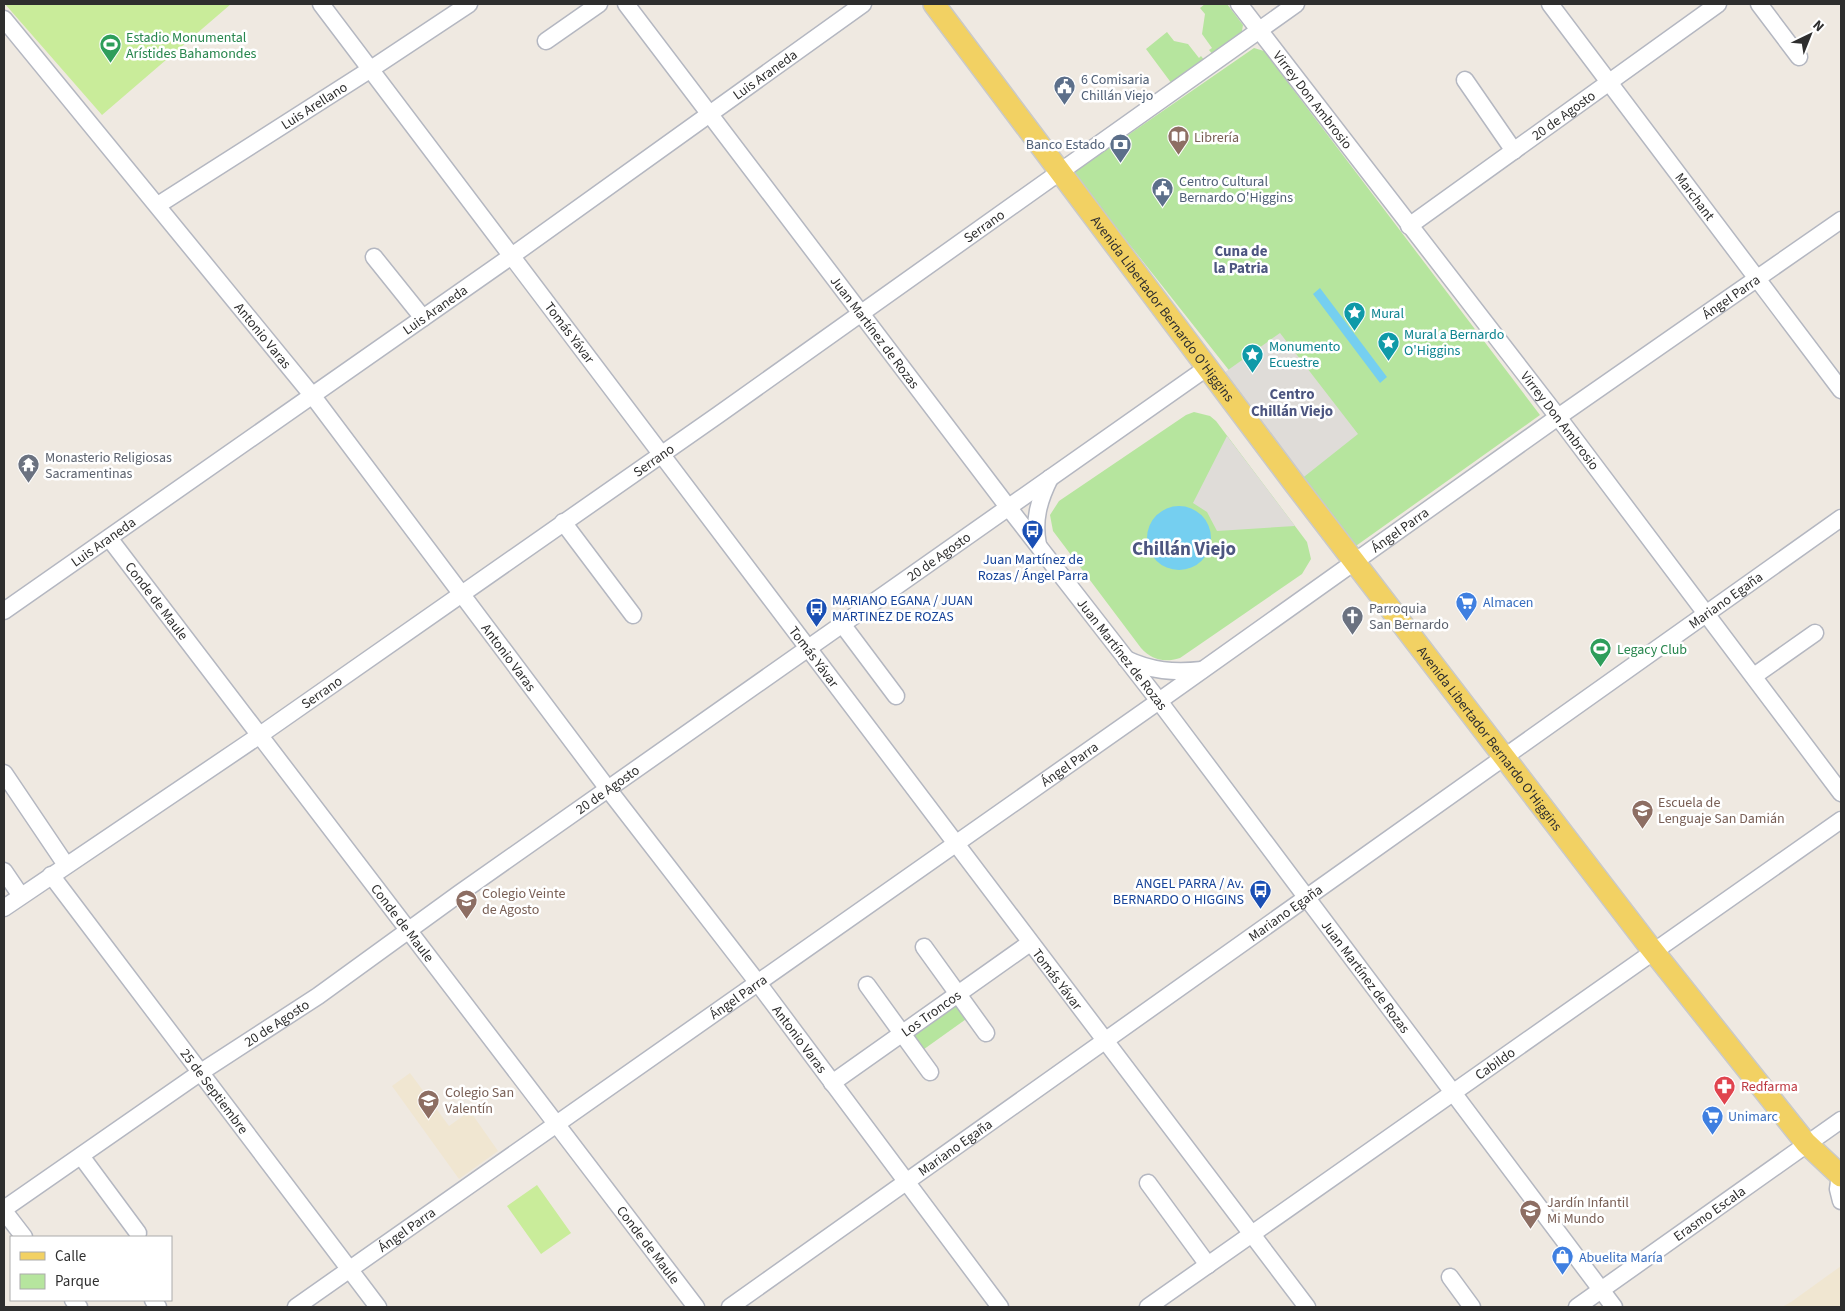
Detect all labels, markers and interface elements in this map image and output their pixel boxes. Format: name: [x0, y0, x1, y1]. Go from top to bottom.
north arrow: [1785, 10, 1835, 60]
text: N: [1808, 16, 1828, 37]
place label: Estadio Monumental Arístides Bahamondes: [126, 28, 257, 64]
sports icon: Estadio Monumental Arístides Bahamondes: [98, 33, 122, 64]
street label: Luis Araneda: [729, 45, 802, 105]
street label: Virrey Don Ambrosio: [1268, 47, 1357, 154]
place label: 6 Comisaria Chillán Viejo: [1081, 70, 1153, 106]
public building icon: 6 Comisaria Chillán Viejo: [1053, 75, 1077, 106]
street label: Luis Arellano: [277, 78, 352, 135]
street label: 20 de Agosto: [1528, 86, 1600, 146]
library icon: Librería: [1166, 125, 1190, 156]
place label: Librería: [1194, 128, 1239, 148]
bank icon: Banco Estado: [1109, 132, 1133, 163]
place label: Banco Estado: [1026, 135, 1105, 155]
street label: Marchant: [1670, 169, 1719, 225]
place label: Centro Cultural Bernardo O'Higgins: [1179, 172, 1293, 208]
public building icon: Centro Cultural Bernardo O'Higgins: [1151, 177, 1175, 208]
street label: Serrano: [960, 205, 1009, 248]
street label: Avenida Libertador Bernardo O'Higgins: [1086, 212, 1239, 407]
district label: Cuna de la Patria: [1213, 241, 1269, 279]
street label: Ángel Parra: [1699, 270, 1764, 325]
street label: Juan Martínez de Rozas: [825, 272, 924, 393]
street label: Luis Araneda: [399, 281, 472, 340]
street label: Tomás Yávar: [539, 298, 599, 368]
street label: Antonio Varas: [229, 299, 296, 374]
place icon: Mural: [1343, 301, 1367, 332]
place label: Mural: [1371, 304, 1404, 324]
place label: Mural a Bernardo O'Higgins: [1404, 325, 1504, 361]
place icon: Mural a Bernardo O'Higgins: [1376, 330, 1400, 361]
place label: Monumento Ecuestre: [1269, 337, 1340, 373]
place icon: Monumento Ecuestre: [1241, 342, 1265, 373]
street label: Virrey Don Ambrosio: [1515, 367, 1604, 475]
district label: Centro Chillán Viejo: [1251, 384, 1333, 422]
street label: Serrano: [629, 439, 679, 482]
place label: Monasterio Religiosas Sacramentinas: [45, 448, 172, 484]
temple icon: Monasterio Religiosas Sacramentinas: [17, 453, 41, 484]
street label: Ángel Parra: [1367, 503, 1433, 558]
street label: Luis Araneda: [67, 513, 140, 572]
bus stop icon: Juan Martínez de Rozas / Ángel Parra: [1021, 519, 1045, 550]
street label: 20 de Agosto: [903, 528, 975, 587]
district label: Chillán Viejo: [1132, 536, 1236, 563]
place label: Juan Martínez de Rozas / Ángel Parra: [978, 550, 1088, 586]
street label: Conde de Maule: [120, 558, 193, 645]
street label: Mariano Egaña: [1685, 568, 1767, 634]
supermarket icon: Almacen: [1455, 590, 1479, 621]
place label: MARIANO EGANA / JUAN MARTINEZ DE ROZAS: [832, 591, 973, 627]
place label: Almacen: [1483, 593, 1534, 613]
street label: Juan Martínez de Rozas: [1072, 594, 1172, 715]
bus stop icon: MARIANO EGANA / JUAN MARTINEZ DE ROZAS: [804, 596, 828, 627]
place label: Parroquia San Bernardo: [1369, 599, 1449, 635]
church icon: Parroquia San Bernardo: [1341, 604, 1365, 635]
street label: Antonio Varas: [476, 620, 540, 696]
street label: Tomás Yávar: [784, 622, 843, 692]
sports icon: Legacy Club: [1589, 637, 1613, 668]
place label: Legacy Club: [1617, 640, 1687, 660]
street label: Avenida Libertador Bernardo O'Higgins: [1412, 642, 1567, 836]
street label: Serrano: [297, 671, 347, 714]
street label: Ángel Parra: [1037, 738, 1103, 792]
street label: 20 de Agosto: [572, 761, 644, 820]
place label: Escuela de Lenguaje San Damián: [1658, 793, 1785, 829]
school or university icon: Escuela de Lenguaje San Damián: [1630, 798, 1654, 829]
place label: ANGEL PARRA / Av. BERNARDO O HIGGINS: [1113, 874, 1244, 910]
bus stop icon: ANGEL PARRA / Av. BERNARDO O HIGGINS: [1248, 879, 1272, 910]
street label: Conde de Maule: [365, 880, 438, 967]
street label: Mariano Egaña: [1245, 880, 1327, 947]
place label: Colegio Veinte de Agosto: [482, 884, 565, 920]
school or university icon: Colegio Veinte de Agosto: [454, 889, 478, 920]
street label: Juan Martínez de Rozas: [1316, 916, 1414, 1038]
street label: Tomás Yávar: [1027, 945, 1087, 1015]
street label: Ángel Parra: [706, 970, 771, 1025]
street label: Los Troncos: [897, 986, 966, 1042]
street label: 20 de Agosto: [241, 995, 314, 1052]
street label: Antonio Varas: [767, 1001, 831, 1078]
street label: Cabildo: [1471, 1043, 1520, 1085]
street label: 25 de Septiembre: [175, 1045, 253, 1139]
pharmacy icon: Redfarma: [1713, 1074, 1737, 1105]
place label: Redfarma: [1741, 1077, 1798, 1097]
place label: Colegio San Valentín: [445, 1083, 514, 1119]
school or university icon: Colegio San Valentín: [417, 1088, 441, 1119]
supermarket icon: Unimarc: [1700, 1104, 1724, 1135]
place label: Unimarc: [1728, 1107, 1779, 1127]
street label: Mariano Egaña: [914, 1115, 997, 1181]
street label: Erasmo Escala: [1670, 1182, 1750, 1247]
place label: Jardín Infantil Mi Mundo: [1547, 1193, 1629, 1229]
school or university icon: Jardín Infantil Mi Mundo: [1519, 1198, 1543, 1229]
street label: Conde de Maule: [611, 1202, 684, 1289]
street label: Ángel Parra: [374, 1203, 440, 1257]
legend: [10, 1236, 172, 1301]
shop icon: Abuelita María: [1551, 1245, 1575, 1276]
text: Calle: [55, 1246, 86, 1267]
place label: Abuelita María: [1579, 1248, 1663, 1268]
text: Parque: [55, 1271, 99, 1292]

